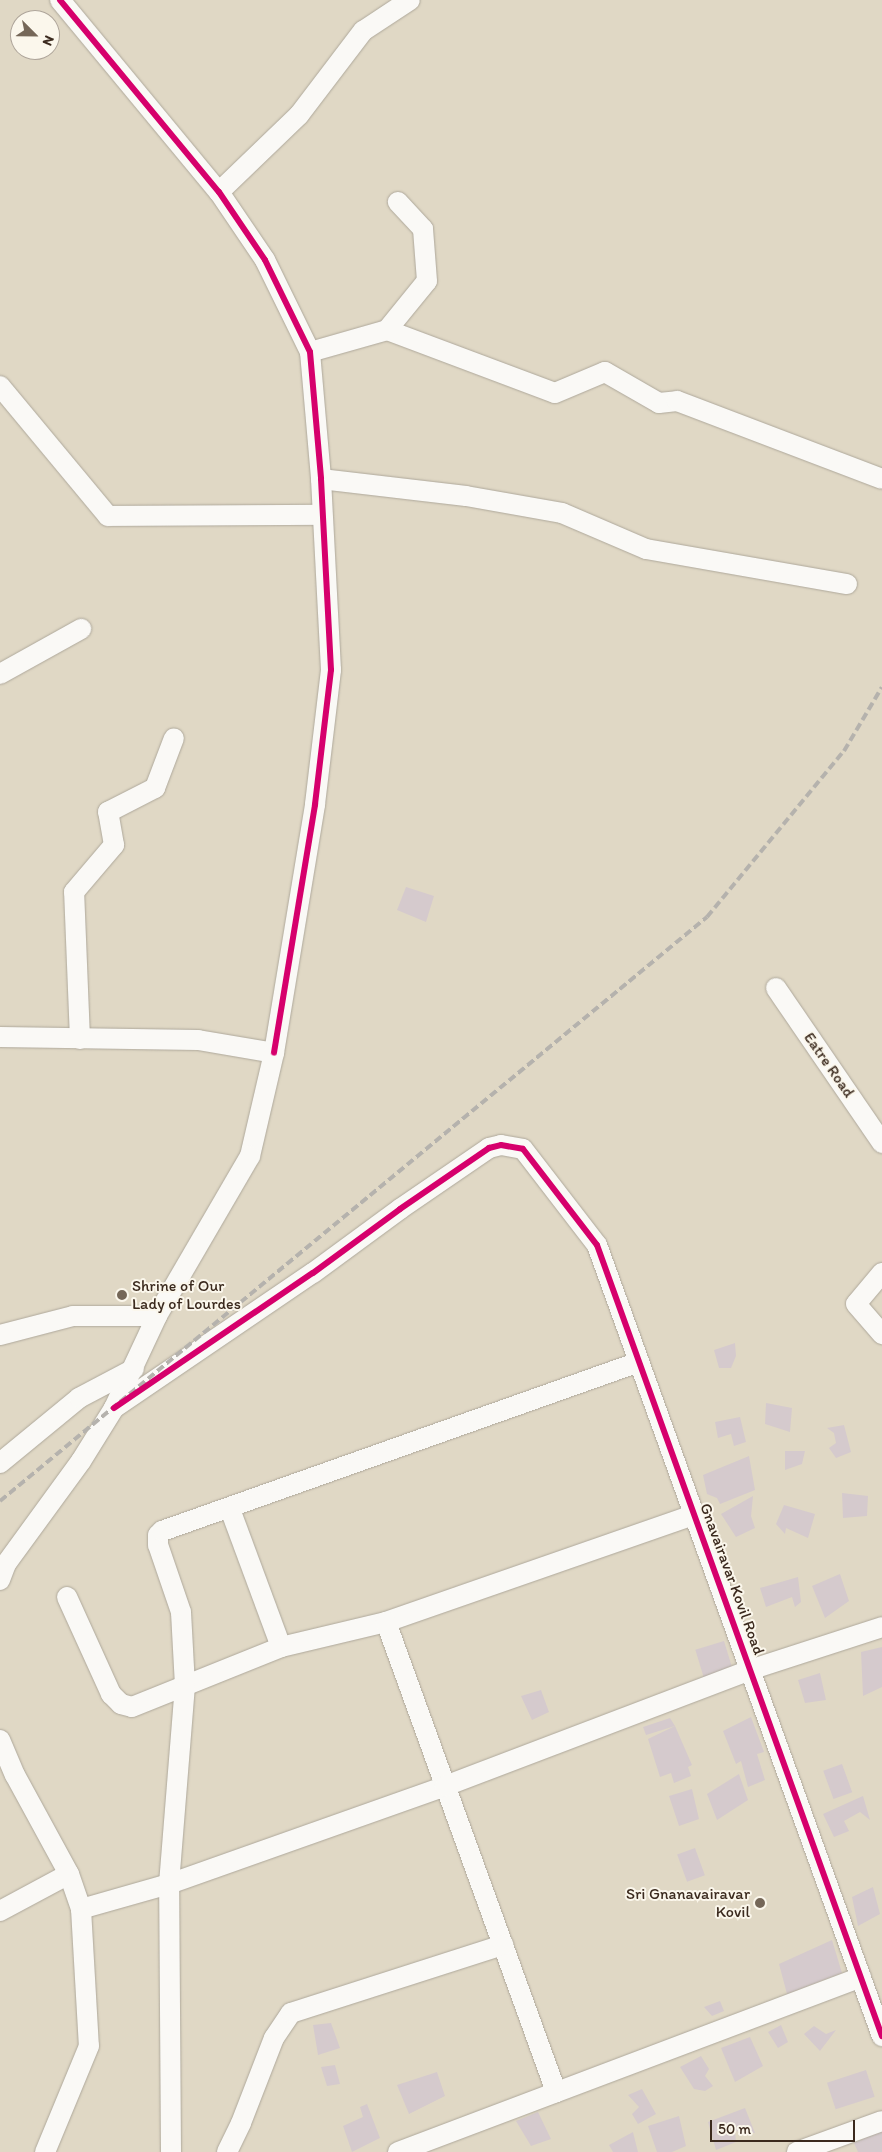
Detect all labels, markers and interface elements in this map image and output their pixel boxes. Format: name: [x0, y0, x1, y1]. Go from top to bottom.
north arrow: [10, 10, 60, 60]
text: N: [39, 33, 58, 48]
street label: Eatre Road: [800, 1029, 858, 1101]
place label: Shrine of Our Lady of Lourdes: [132, 1276, 241, 1314]
marker: Shrine of Our Lady of Lourdes: [116, 1289, 128, 1301]
street label: Gnavairavar Kovil Road: [696, 1501, 768, 1657]
place label: Sri Gnanavairavar Kovil: [626, 1884, 750, 1922]
marker: Sri Gnanavairavar Kovil: [754, 1897, 766, 1909]
scale bar: [712, 2110, 857, 2142]
text: 50 m: [718, 2120, 751, 2138]

